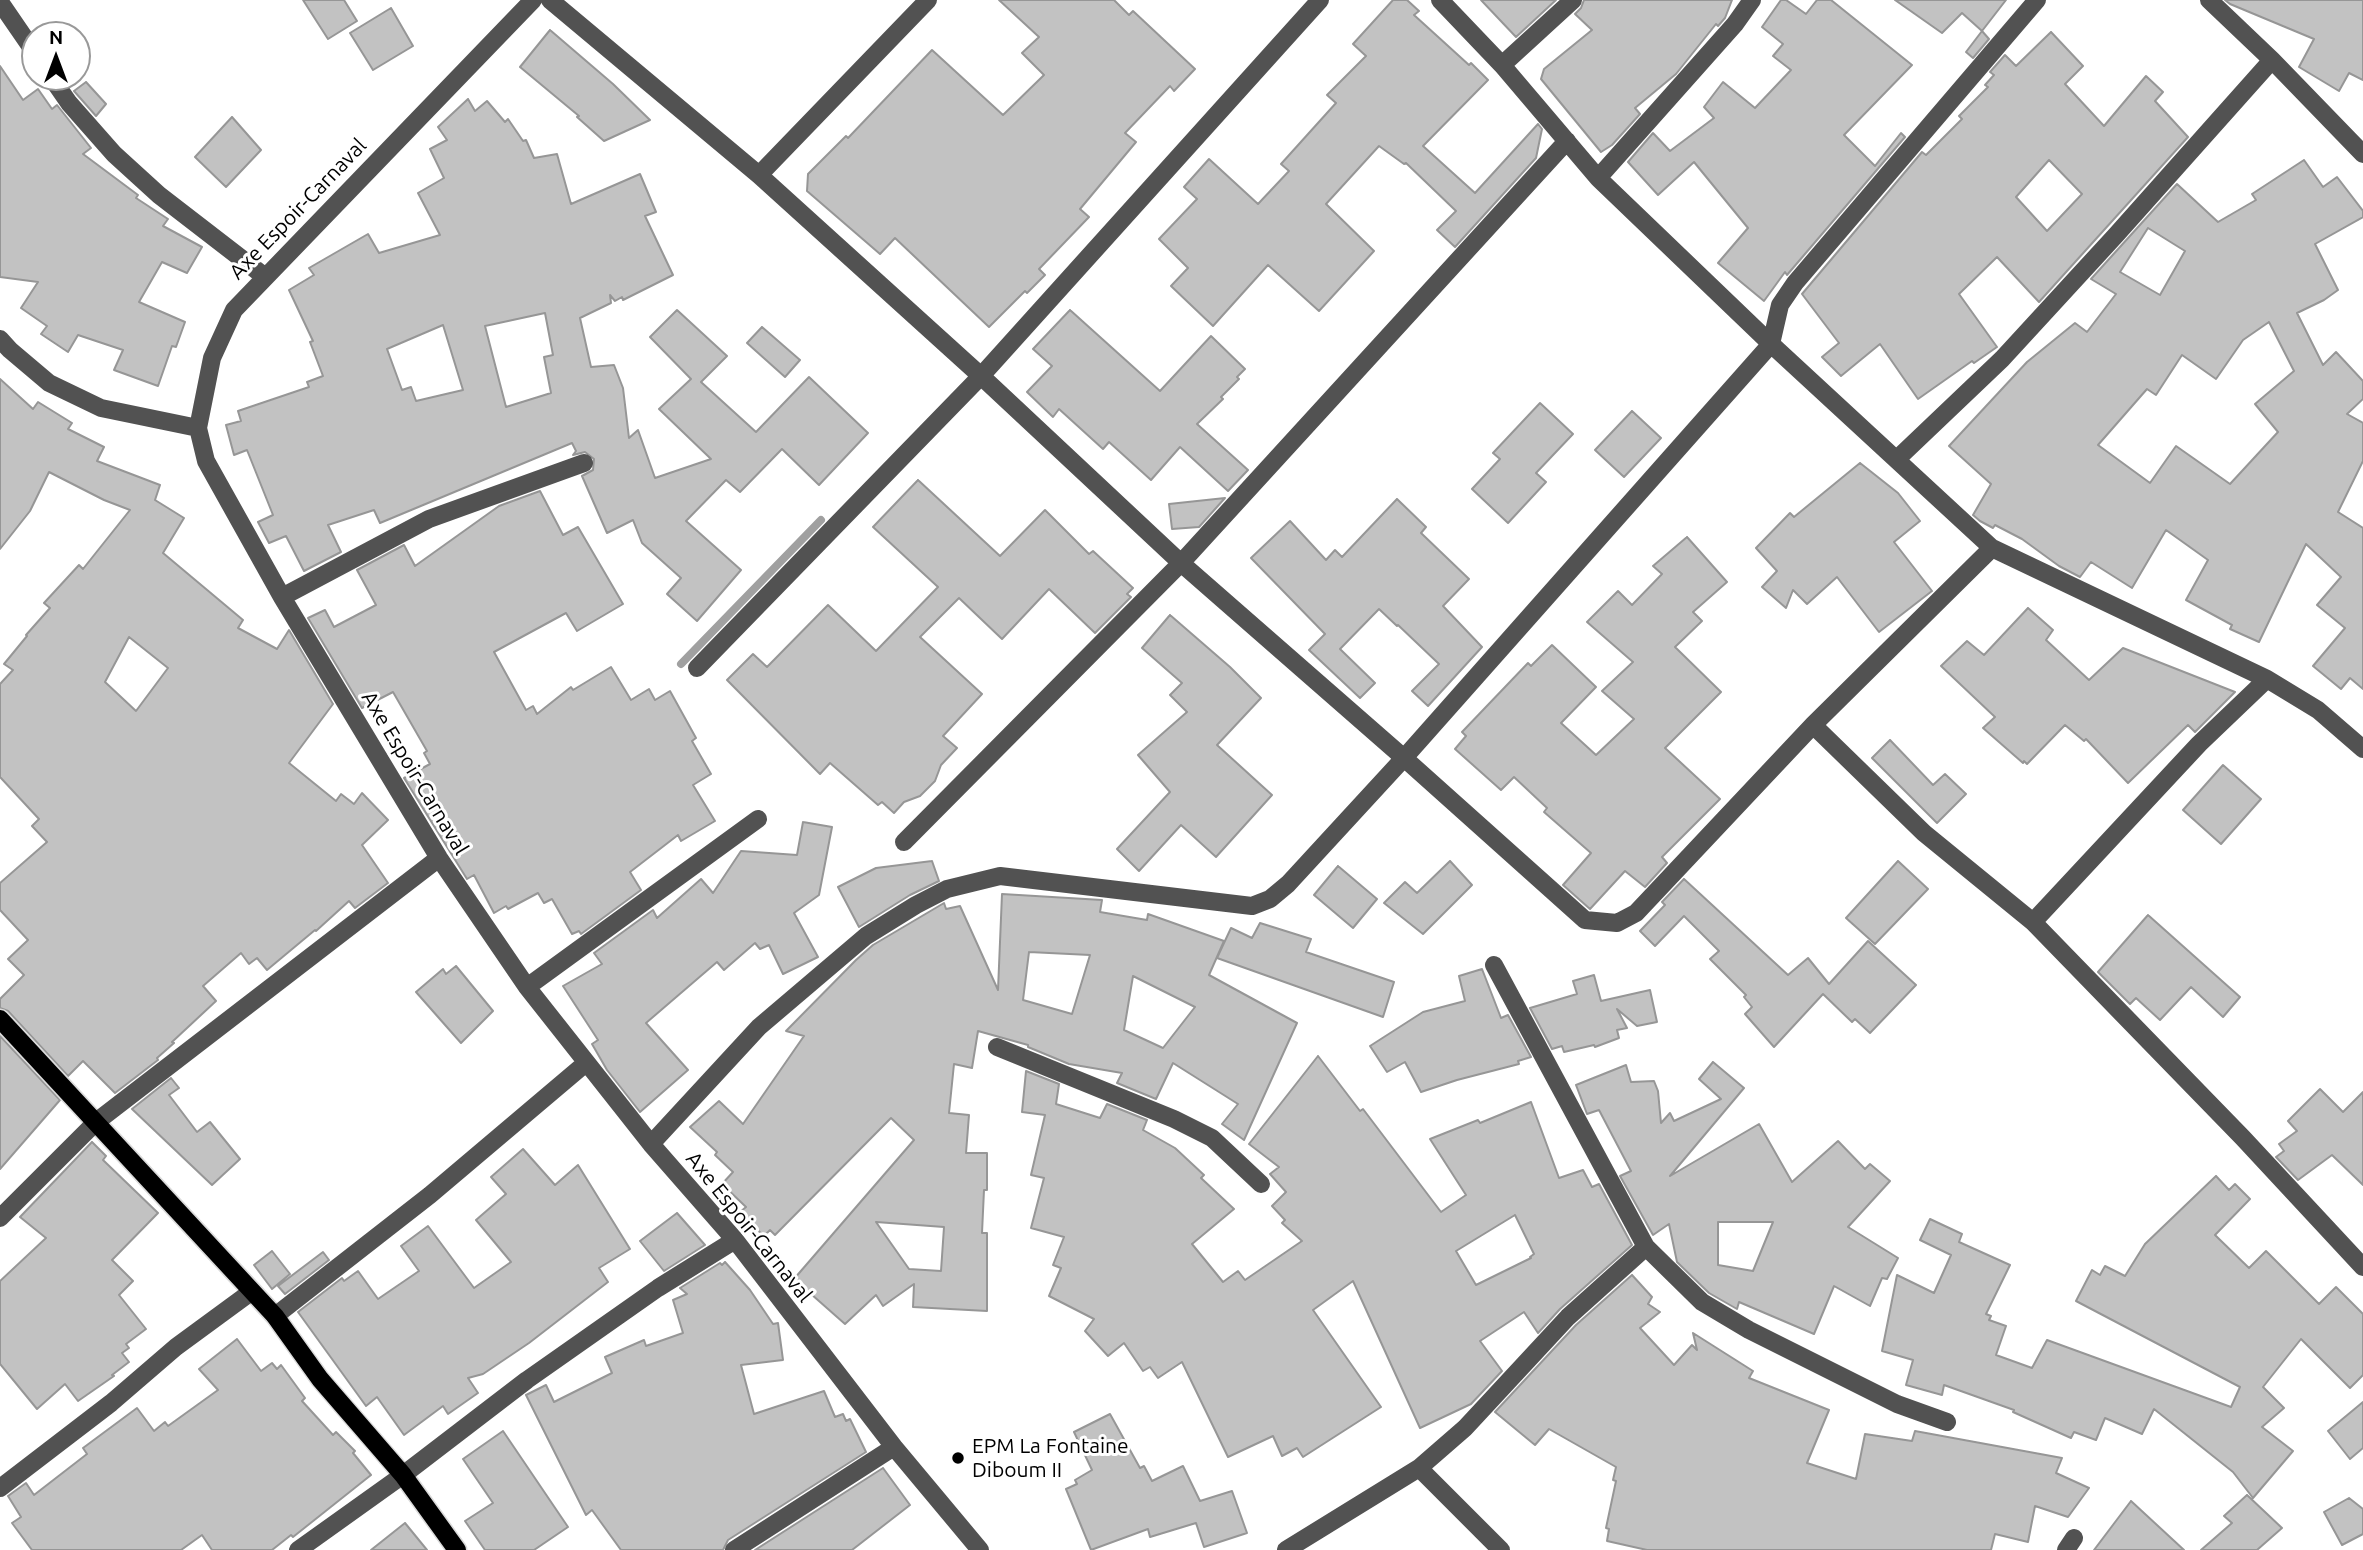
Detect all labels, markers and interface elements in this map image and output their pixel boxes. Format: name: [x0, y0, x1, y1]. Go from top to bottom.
north arrow: [21, 21, 91, 91]
text: N: [49, 26, 63, 48]
street label: Axe Espoir-Carnaval: [224, 133, 372, 285]
street label: Axe Espoir-Carnaval: [356, 687, 474, 859]
street label: Axe Espoir-Carnaval: [681, 1147, 817, 1307]
place label: EPM La Fontaine Diboum II: [972, 1433, 1129, 1483]
marker: EPM La Fontaine Diboum II: [950, 1450, 966, 1466]

